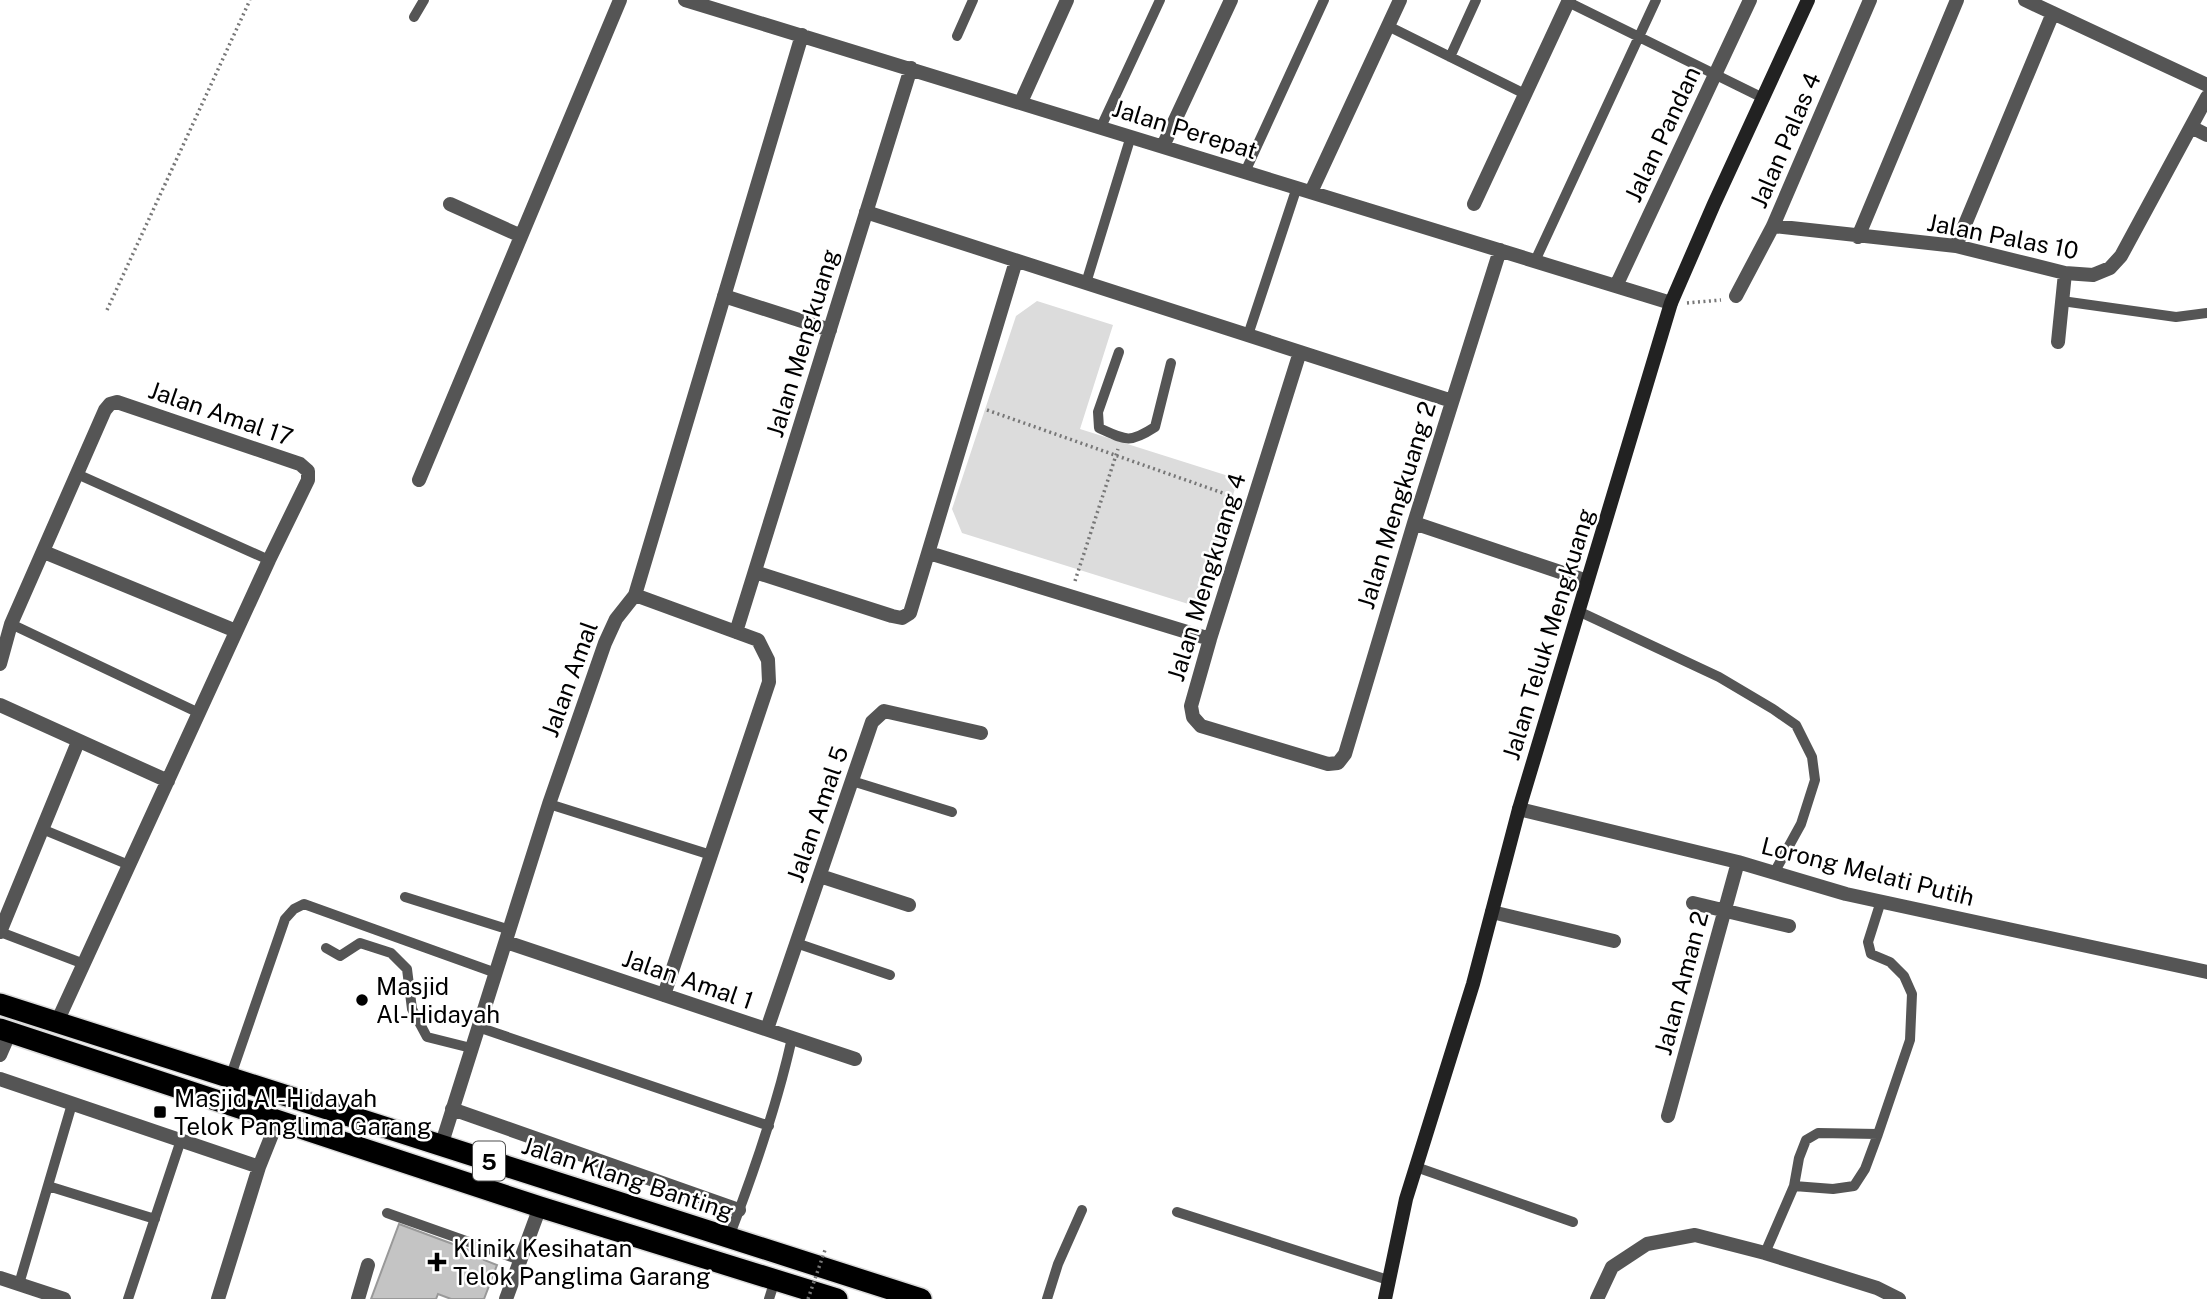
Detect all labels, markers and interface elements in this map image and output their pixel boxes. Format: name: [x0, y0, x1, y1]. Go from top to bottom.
street label: Jalan Pandan: [1618, 62, 1706, 206]
street label: Jalan Palas 4: [1744, 68, 1826, 212]
street label: Jalan Perepat: [1109, 94, 1261, 164]
street label: Jalan Palas 10: [1925, 208, 2081, 264]
street label: Jalan Mengkuang: [760, 245, 844, 441]
street label: Jalan Amal 17: [145, 375, 297, 451]
street label: Jalan Mengkuang 2: [1351, 398, 1441, 612]
street label: Jalan Mengkuang 4: [1161, 469, 1251, 685]
street label: Jalan Teluk Mengkuang: [1496, 505, 1600, 763]
street label: Jalan Amal: [535, 617, 603, 741]
street label: Jalan Amal 5: [781, 742, 853, 886]
street label: Lorong Melati Putih: [1759, 831, 1977, 911]
street label: Jalan Aman 2: [1648, 908, 1714, 1058]
street label: Jalan Amal 1: [619, 944, 757, 1014]
place label: Masjid Al-Hidayah: [376, 972, 500, 1028]
marker: Masjid Al-Hidayah: [354, 992, 370, 1008]
place label: Masjid Al-Hidayah Telok Panglima Garang: [174, 1084, 432, 1140]
marker: Masjid Al-Hidayah Telok Panglima Garang: [152, 1104, 168, 1120]
street label: Jalan Klang Banting: [519, 1131, 737, 1225]
road number: 5: [473, 1142, 505, 1180]
place label: Klinik Kesihatan Telok Panglima Garang: [453, 1234, 711, 1290]
marker: Klinik Kesihatan Telok Panglima Garang: [427, 1252, 447, 1272]

